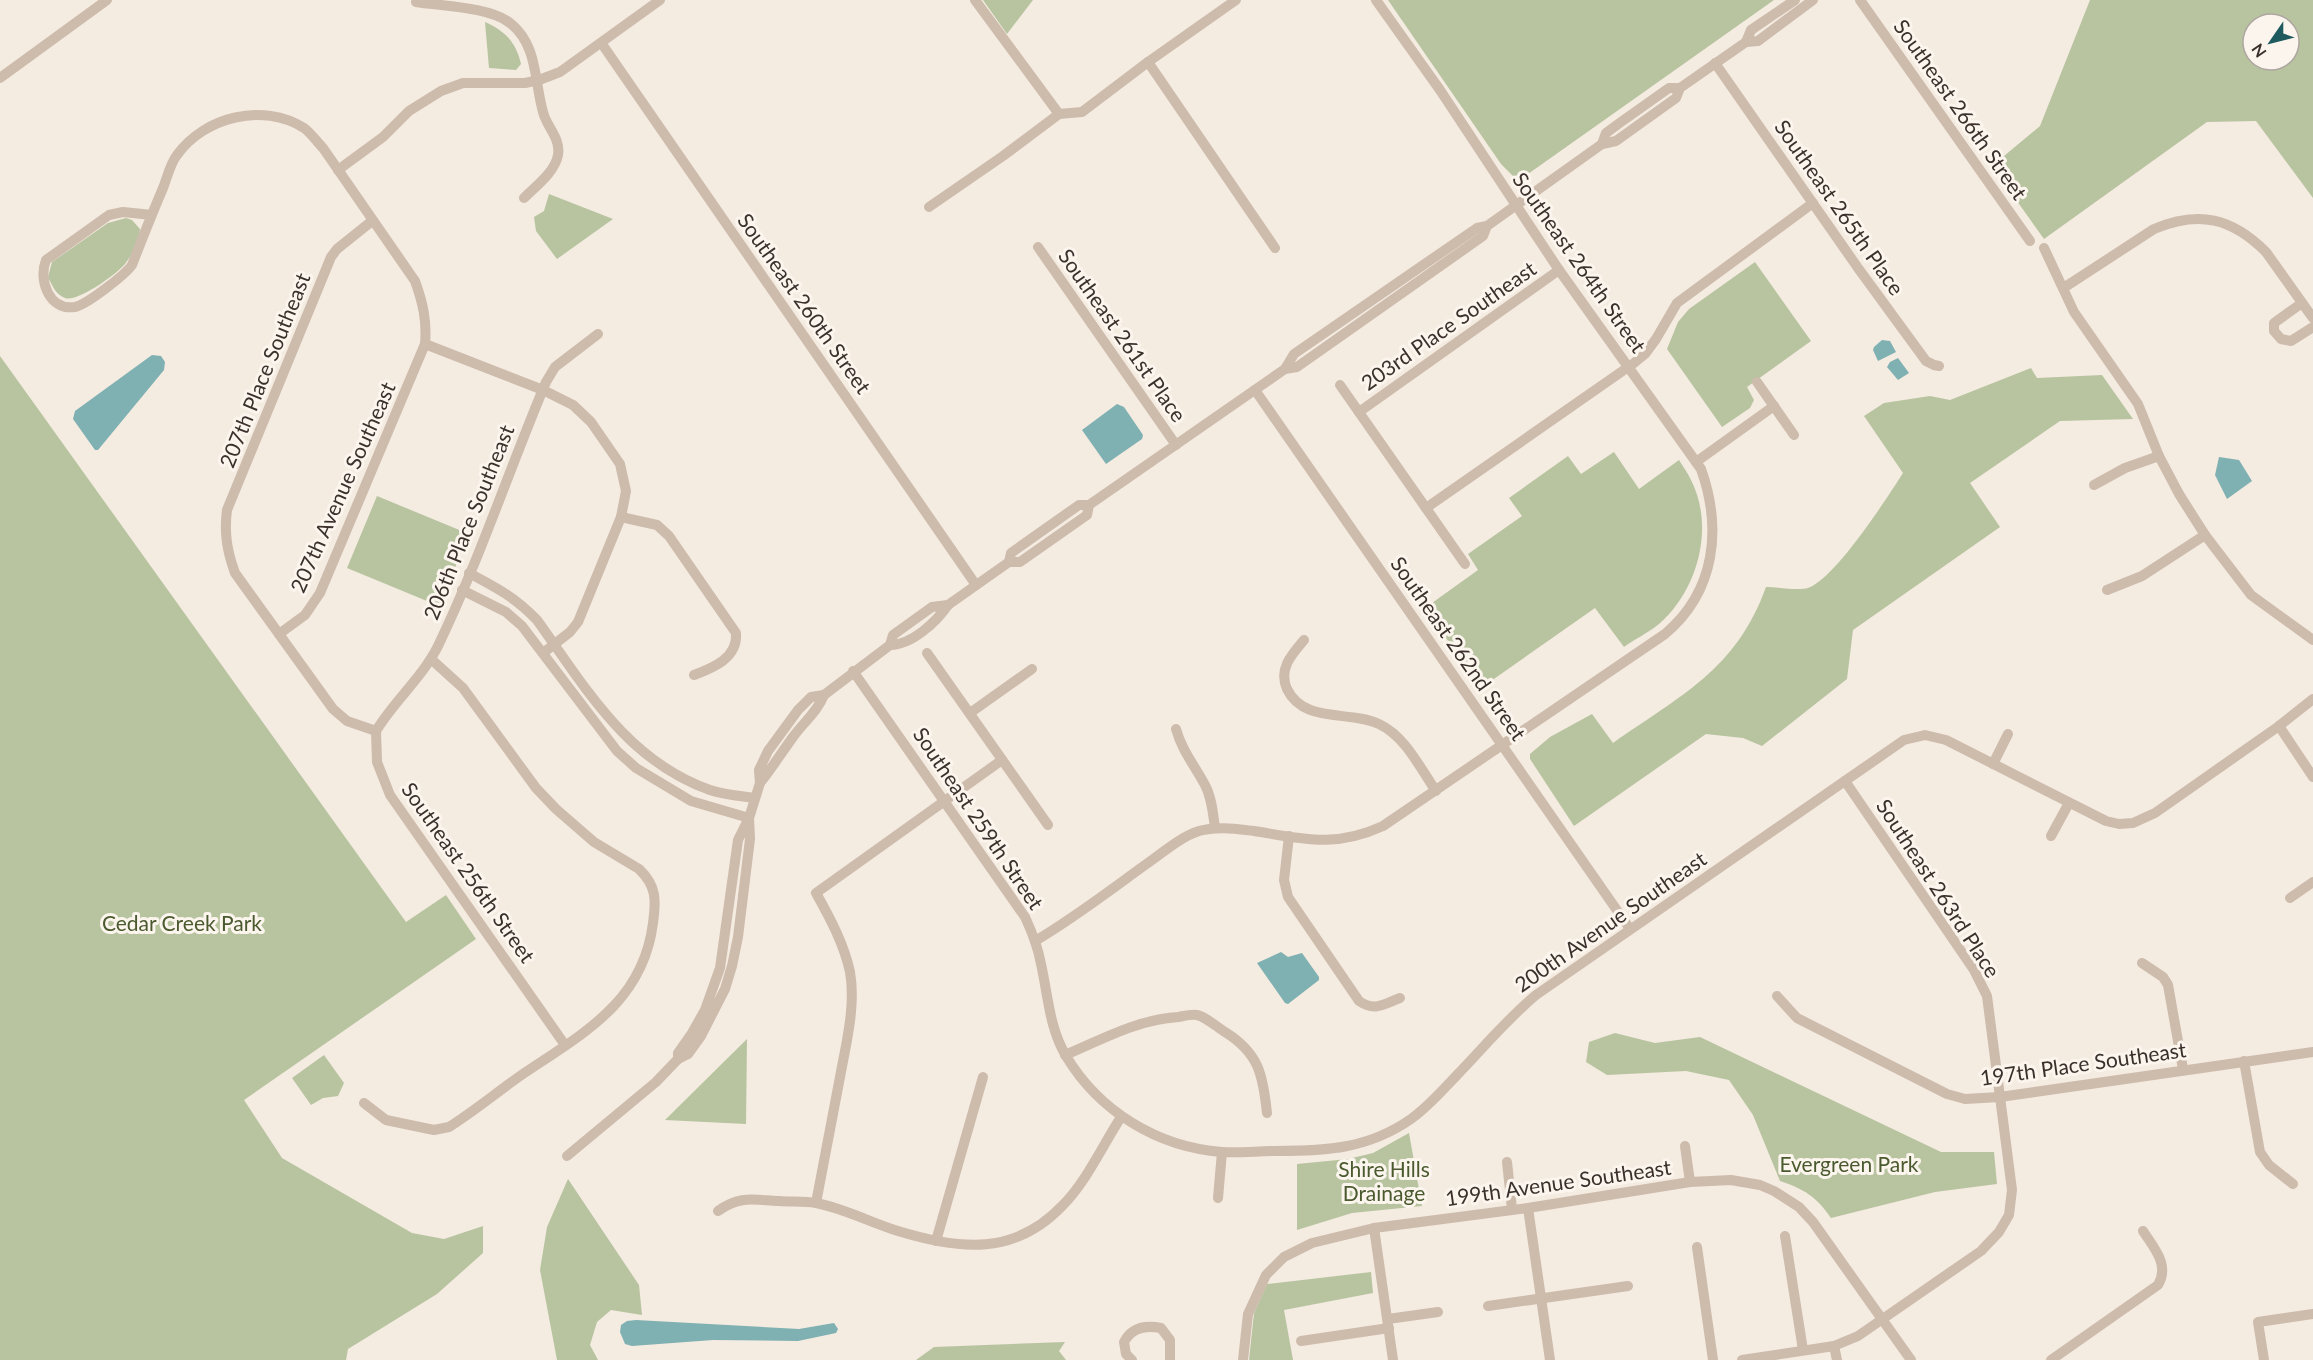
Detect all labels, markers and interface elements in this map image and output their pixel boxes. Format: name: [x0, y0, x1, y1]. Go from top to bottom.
north arrow: [2241, 12, 2301, 72]
street label: Southeast 266th Street: [1889, 14, 2033, 204]
text: N: [2247, 40, 2270, 61]
street label: Southeast 265th Place: [1770, 115, 1910, 299]
street label: Southeast 264th Street: [1508, 167, 1652, 357]
street label: Southeast 260th Street: [733, 208, 877, 398]
street label: Southeast 261st Place: [1054, 244, 1192, 426]
street label: 203rd Place Southeast: [1356, 255, 1541, 395]
street label: 207th Place Southeast: [213, 269, 315, 471]
street label: 207th Avenue Southeast: [284, 377, 400, 596]
street label: 206th Place Southeast: [417, 421, 519, 623]
street label: Southeast 262nd Street: [1386, 551, 1532, 745]
street label: Southeast 259th Street: [909, 722, 1050, 914]
street label: Southeast 256th Street: [397, 777, 541, 967]
street label: Southeast 263rd Place: [1872, 794, 2006, 982]
street label: 200th Avenue Southeast: [1510, 845, 1711, 997]
park label: Cedar Creek Park: [102, 910, 262, 935]
street label: 197th Place Southeast: [1978, 1036, 2188, 1090]
park label: Evergreen Park: [1779, 1151, 1919, 1176]
street label: 199th Avenue Southeast: [1444, 1154, 1673, 1210]
park label: Shire Hills Drainage: [1338, 1156, 1430, 1205]

